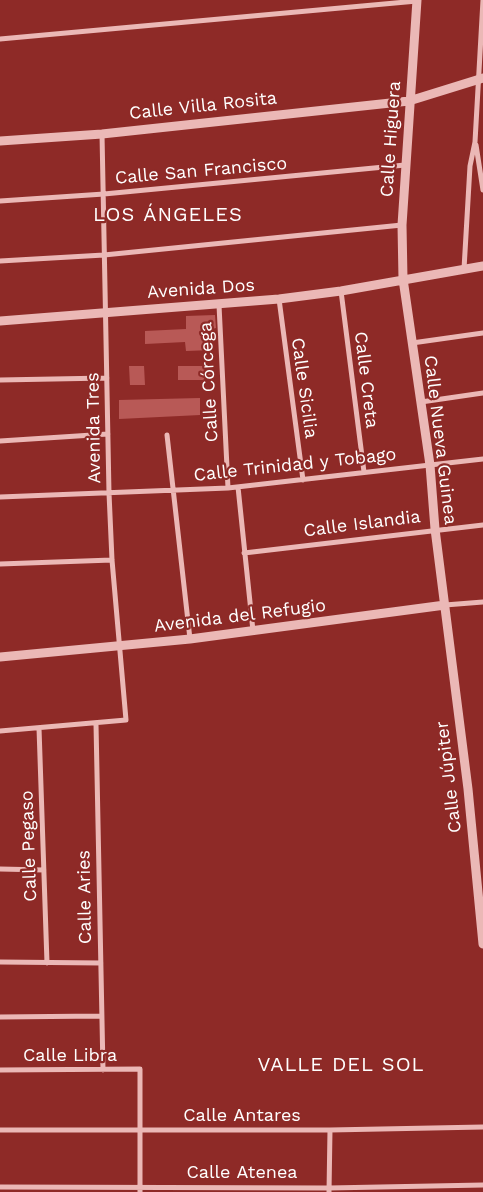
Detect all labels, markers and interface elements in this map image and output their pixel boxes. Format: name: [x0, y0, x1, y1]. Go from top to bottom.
street label: Calle Higuera: [376, 80, 406, 198]
street label: Calle Villa Rosita: [128, 88, 278, 124]
street label: Calle San Francisco: [114, 153, 288, 189]
district label: LOS ÁNGELES: [92, 203, 244, 227]
street label: Avenida Dos: [146, 274, 256, 304]
street label: Calle Córcega: [195, 321, 223, 443]
street label: Calle Creta: [349, 330, 383, 430]
street label: Calle Sicilia: [286, 336, 322, 440]
street label: Calle Nueva Guinea: [419, 354, 461, 526]
street label: Avenida Tres: [82, 372, 106, 484]
street label: Calle Trinidad y Tobago: [193, 444, 397, 486]
street label: Calle Islandia: [302, 506, 422, 542]
street label: Avenida del Refugio: [153, 595, 327, 637]
street label: Calle Júpiter: [431, 720, 467, 834]
street label: Calle Pegaso: [16, 790, 42, 902]
street label: Calle Aries: [73, 850, 97, 944]
street label: Calle Libra: [23, 1045, 117, 1067]
district label: VALLE DEL SOL: [256, 1053, 426, 1077]
street label: Calle Antares: [183, 1105, 301, 1127]
street label: Calle Atenea: [187, 1162, 297, 1184]

